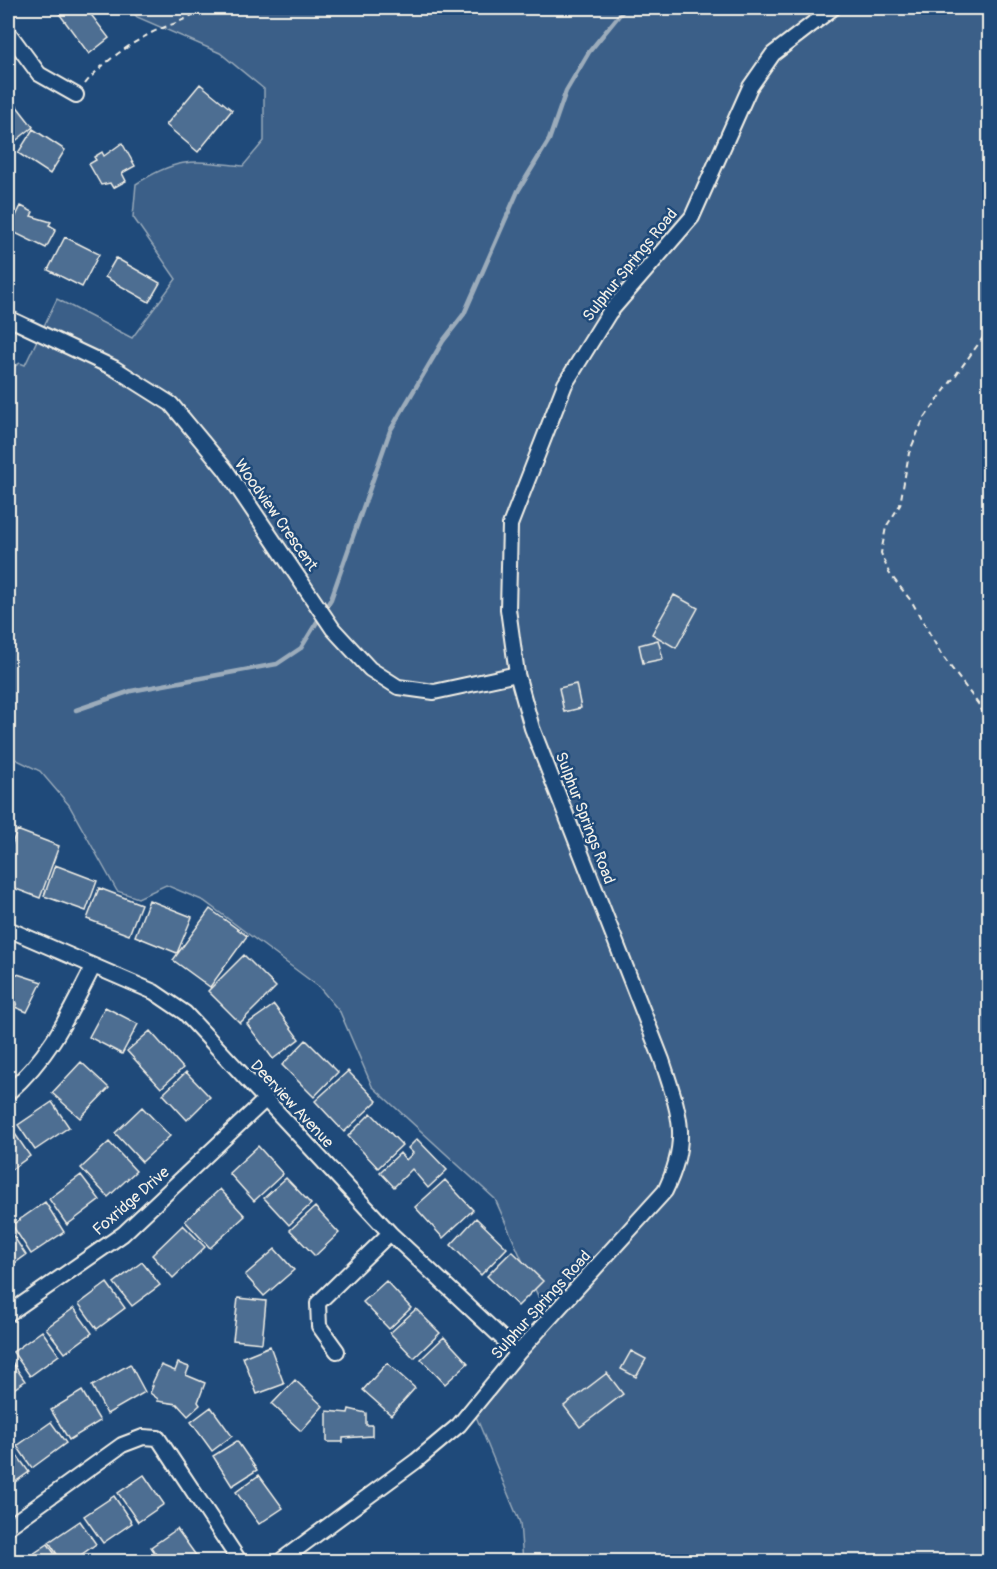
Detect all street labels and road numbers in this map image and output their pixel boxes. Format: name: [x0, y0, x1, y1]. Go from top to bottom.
street label: Sulphur Springs Road: [578, 204, 682, 326]
street label: Woodview Crescent: [230, 455, 322, 575]
street label: Sulphur Springs Road: [551, 749, 619, 887]
street label: Deerview Avenue: [246, 1056, 338, 1152]
street label: Foxridge Drive: [89, 1162, 174, 1240]
street label: Sulphur Springs Road: [487, 1246, 595, 1364]

